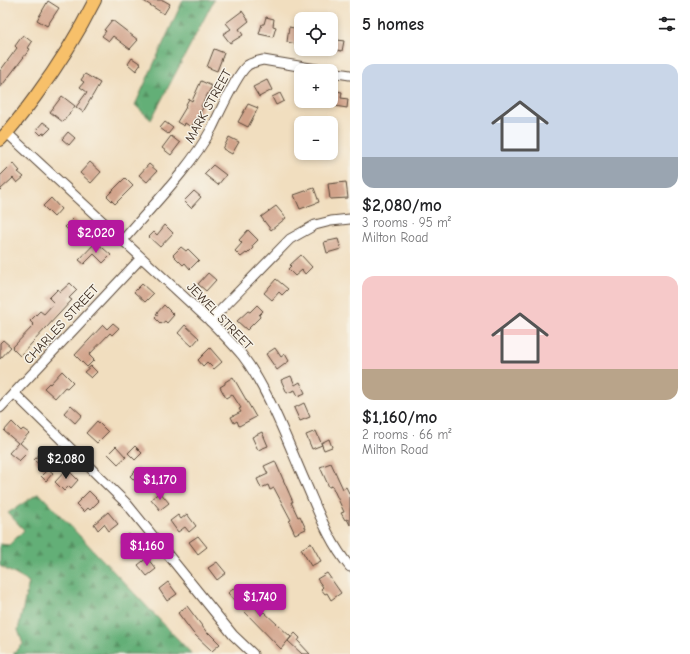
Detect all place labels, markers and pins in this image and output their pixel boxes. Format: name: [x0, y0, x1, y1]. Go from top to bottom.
pin: $2,020: [63, 220, 129, 254]
pin: $2,080: [33, 446, 99, 480]
pin: $1,170: [127, 467, 193, 501]
pin: $1,160: [114, 533, 180, 567]
pin: $1,740: [227, 584, 293, 618]

